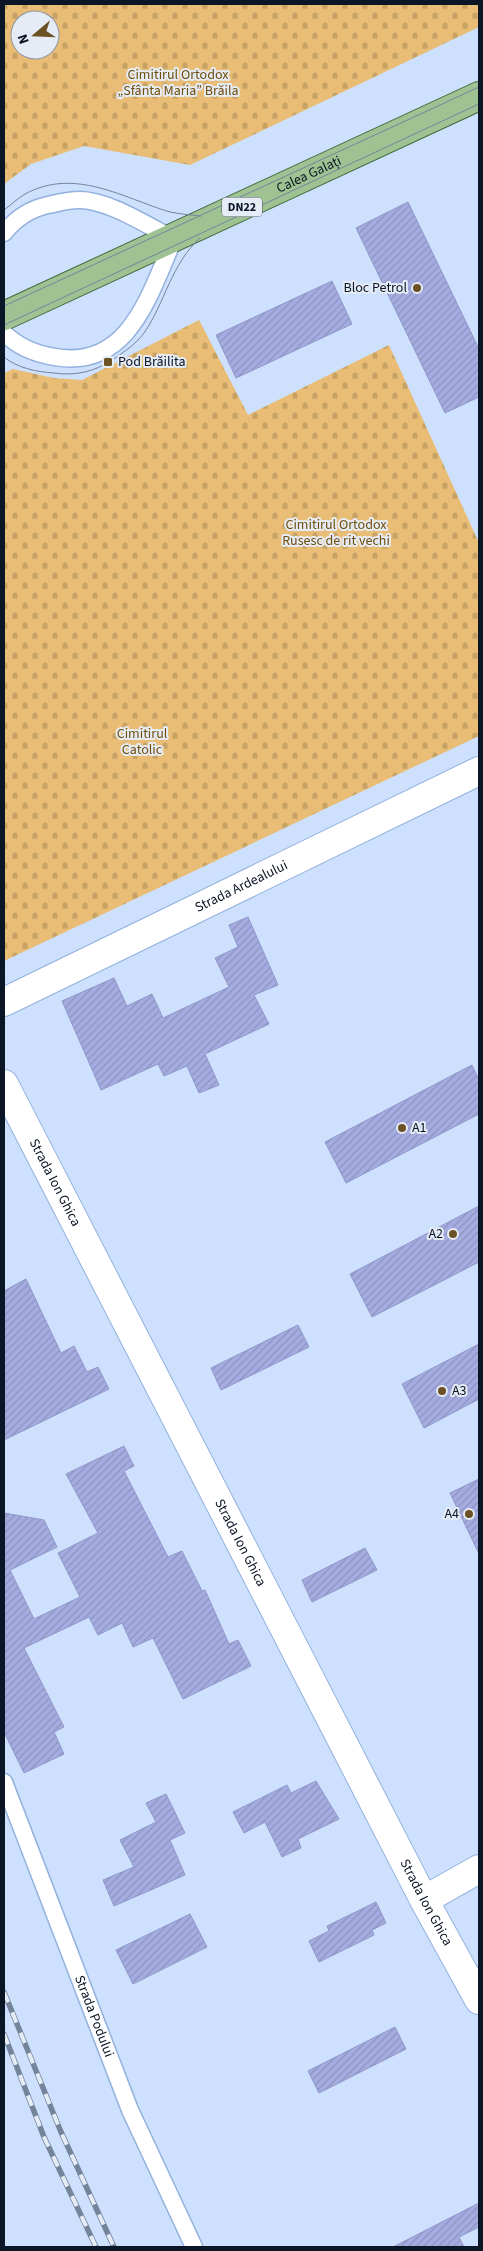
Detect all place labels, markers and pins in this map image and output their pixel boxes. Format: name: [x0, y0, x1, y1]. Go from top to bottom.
place label: Bloc Petrol: [343, 278, 407, 298]
marker: Bloc Petrol: [411, 282, 423, 294]
place label: Pod Brăilita: [118, 352, 186, 372]
marker: Pod Brăilita: [102, 356, 114, 368]
place label: A1: [412, 1118, 427, 1138]
marker: A1: [396, 1122, 408, 1134]
place label: A2: [428, 1224, 443, 1244]
marker: A2: [447, 1228, 459, 1240]
place label: A3: [452, 1381, 467, 1401]
marker: A3: [436, 1385, 448, 1397]
place label: A4: [444, 1504, 459, 1524]
marker: A4: [463, 1508, 475, 1520]

